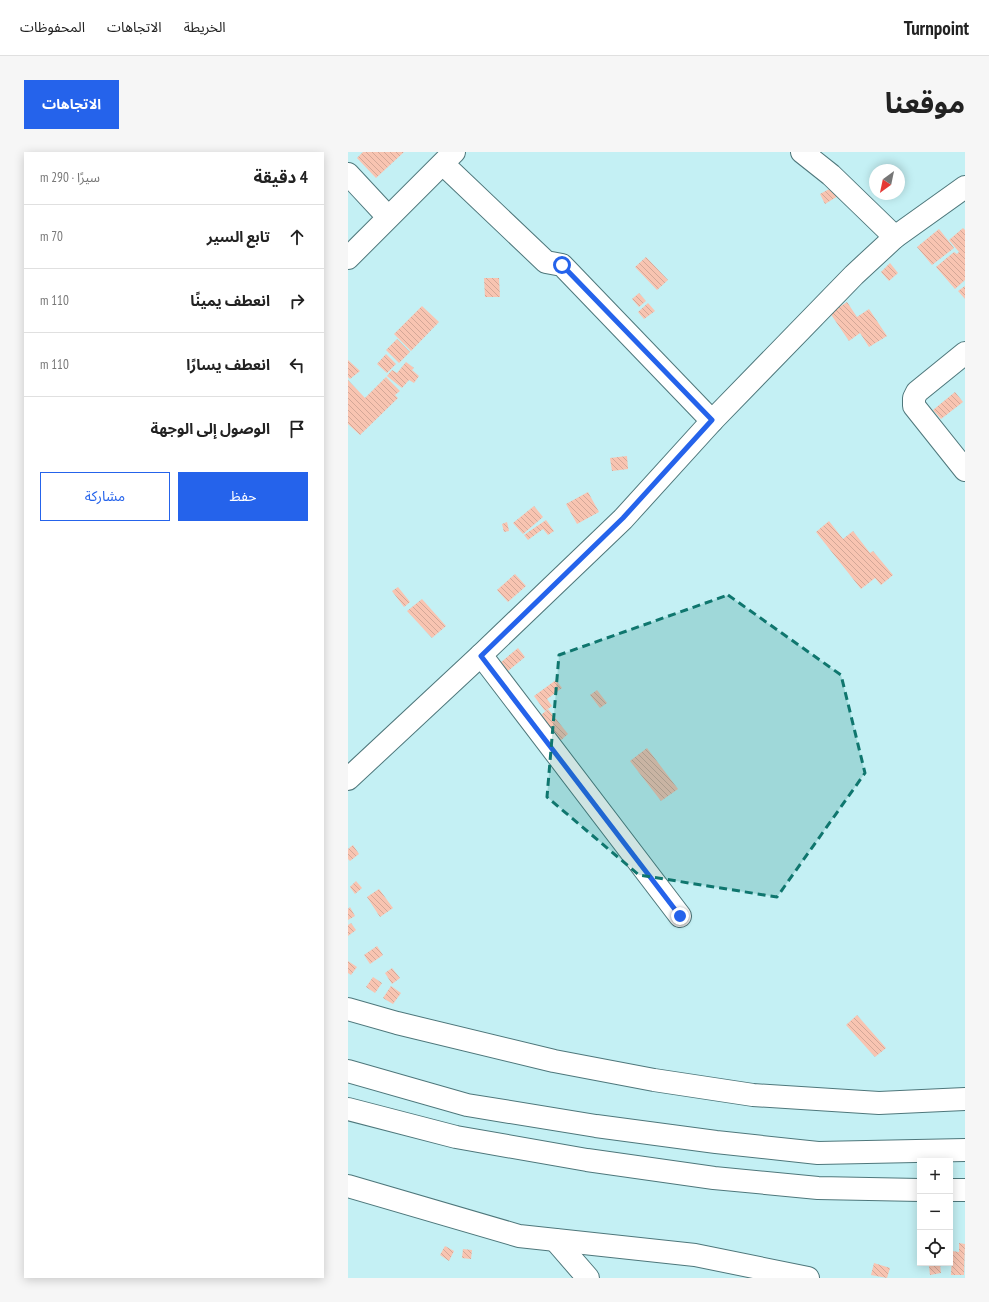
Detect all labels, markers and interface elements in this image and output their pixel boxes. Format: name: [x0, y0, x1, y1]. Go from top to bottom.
text: Turnpoint: [904, 16, 969, 40]
text: المحفوظات: [20, 18, 85, 36]
text: الاتجاهات: [107, 18, 162, 36]
text: الخريطة: [184, 18, 226, 36]
button: الاتجاهات: [24, 80, 119, 129]
text: موقعنا: [885, 84, 965, 121]
north arrow: [869, 164, 905, 200]
text: 4 دقيقة: [254, 166, 308, 188]
text: سيرًا · 290 m: [40, 169, 100, 186]
icon: ahead: [286, 226, 308, 248]
text: تابع السير: [207, 227, 270, 246]
text: 70 m: [40, 228, 63, 245]
route start: [553, 256, 571, 274]
icon: right: [286, 290, 308, 312]
text: انعطف يمينًا: [190, 291, 270, 310]
text: 110 m: [40, 292, 69, 309]
icon: left: [286, 354, 308, 376]
text: انعطف يسارًا: [186, 355, 270, 374]
text: 110 m: [40, 356, 69, 373]
icon: arrive: [286, 418, 308, 440]
text: الوصول إلى الوجهة: [151, 419, 270, 438]
button: مشاركة: [40, 472, 170, 521]
button: حفظ: [178, 472, 308, 521]
route end: [671, 907, 689, 925]
map controls: [917, 1158, 953, 1266]
button: +: [917, 1158, 953, 1194]
button: −: [917, 1194, 953, 1230]
button: locate: [917, 1230, 953, 1266]

